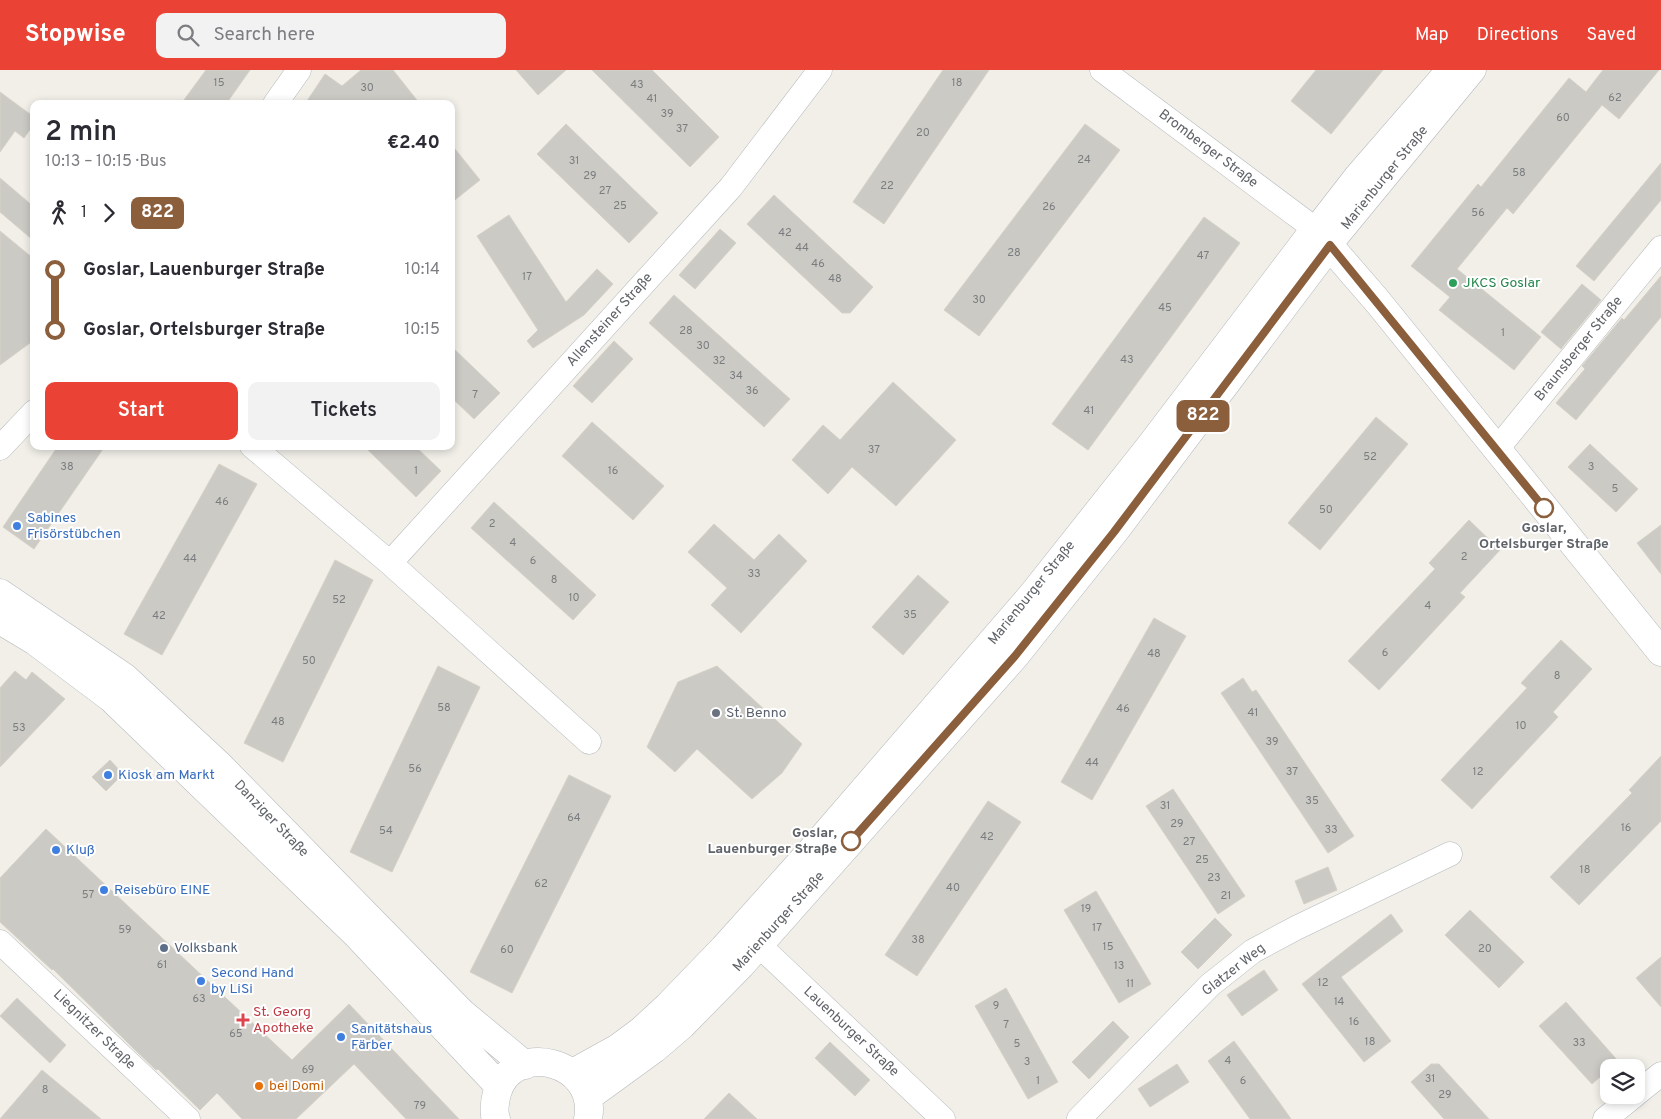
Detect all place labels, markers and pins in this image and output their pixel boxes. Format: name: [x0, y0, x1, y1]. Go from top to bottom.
place label: JKCS Goslar: [1463, 275, 1541, 292]
marker: JKCS Goslar: [1447, 277, 1459, 289]
marker: Goslar, Ortelsburger Straße: [1534, 498, 1554, 518]
place label: Sabines Frisörstübchen: [27, 510, 121, 543]
marker: Sabines Frisörstübchen: [11, 520, 23, 532]
place label: Goslar, Ortelsburger Straße: [1479, 520, 1609, 553]
place label: St. Benno: [726, 705, 787, 722]
marker: St. Benno: [710, 707, 722, 719]
place label: Kiosk am Markt: [118, 767, 215, 784]
marker: Kiosk am Markt: [102, 769, 114, 781]
place label: Goslar, Lauenburger Straße: [707, 825, 837, 858]
marker: Goslar, Lauenburger Straße: [841, 831, 861, 851]
place label: Kluß: [66, 842, 95, 859]
marker: Kluß: [50, 844, 62, 856]
place label: Reisebüro EINE: [114, 882, 210, 899]
marker: Reisebüro EINE: [98, 884, 110, 896]
place label: Volksbank: [174, 940, 238, 957]
marker: Volksbank: [158, 942, 170, 954]
place label: Second Hand by LiSi: [211, 965, 294, 998]
marker: Second Hand by LiSi: [195, 975, 207, 987]
place label: St. Georg Apotheke: [253, 1004, 314, 1037]
marker: St. Georg Apotheke: [237, 1014, 249, 1026]
place label: Sanitätshaus Färber: [351, 1021, 432, 1054]
marker: Sanitätshaus Färber: [335, 1031, 347, 1043]
place label: bei Domi: [269, 1078, 324, 1095]
marker: bei Domi: [253, 1080, 265, 1092]

